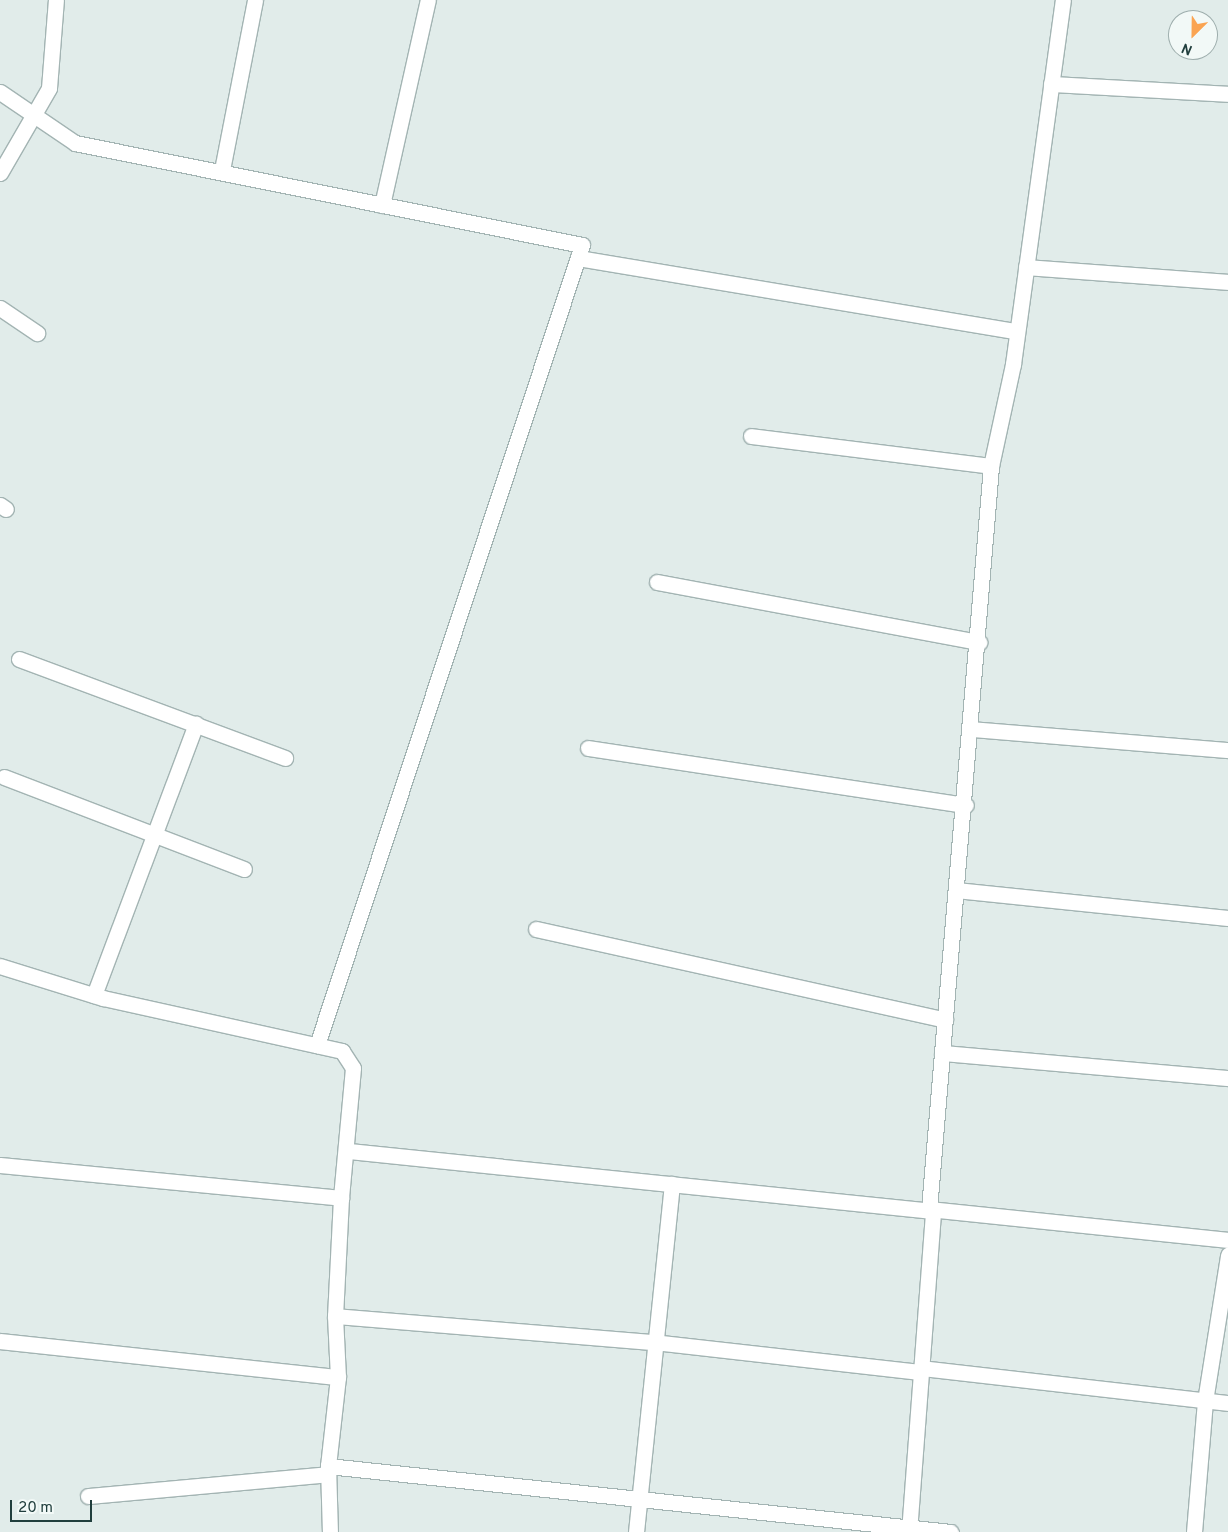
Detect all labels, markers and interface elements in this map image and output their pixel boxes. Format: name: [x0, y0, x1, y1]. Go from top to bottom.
north arrow: [1168, 10, 1218, 60]
text: N: [1179, 39, 1195, 58]
scale bar: [12, 1490, 95, 1522]
text: 20 m: [18, 1499, 53, 1518]

